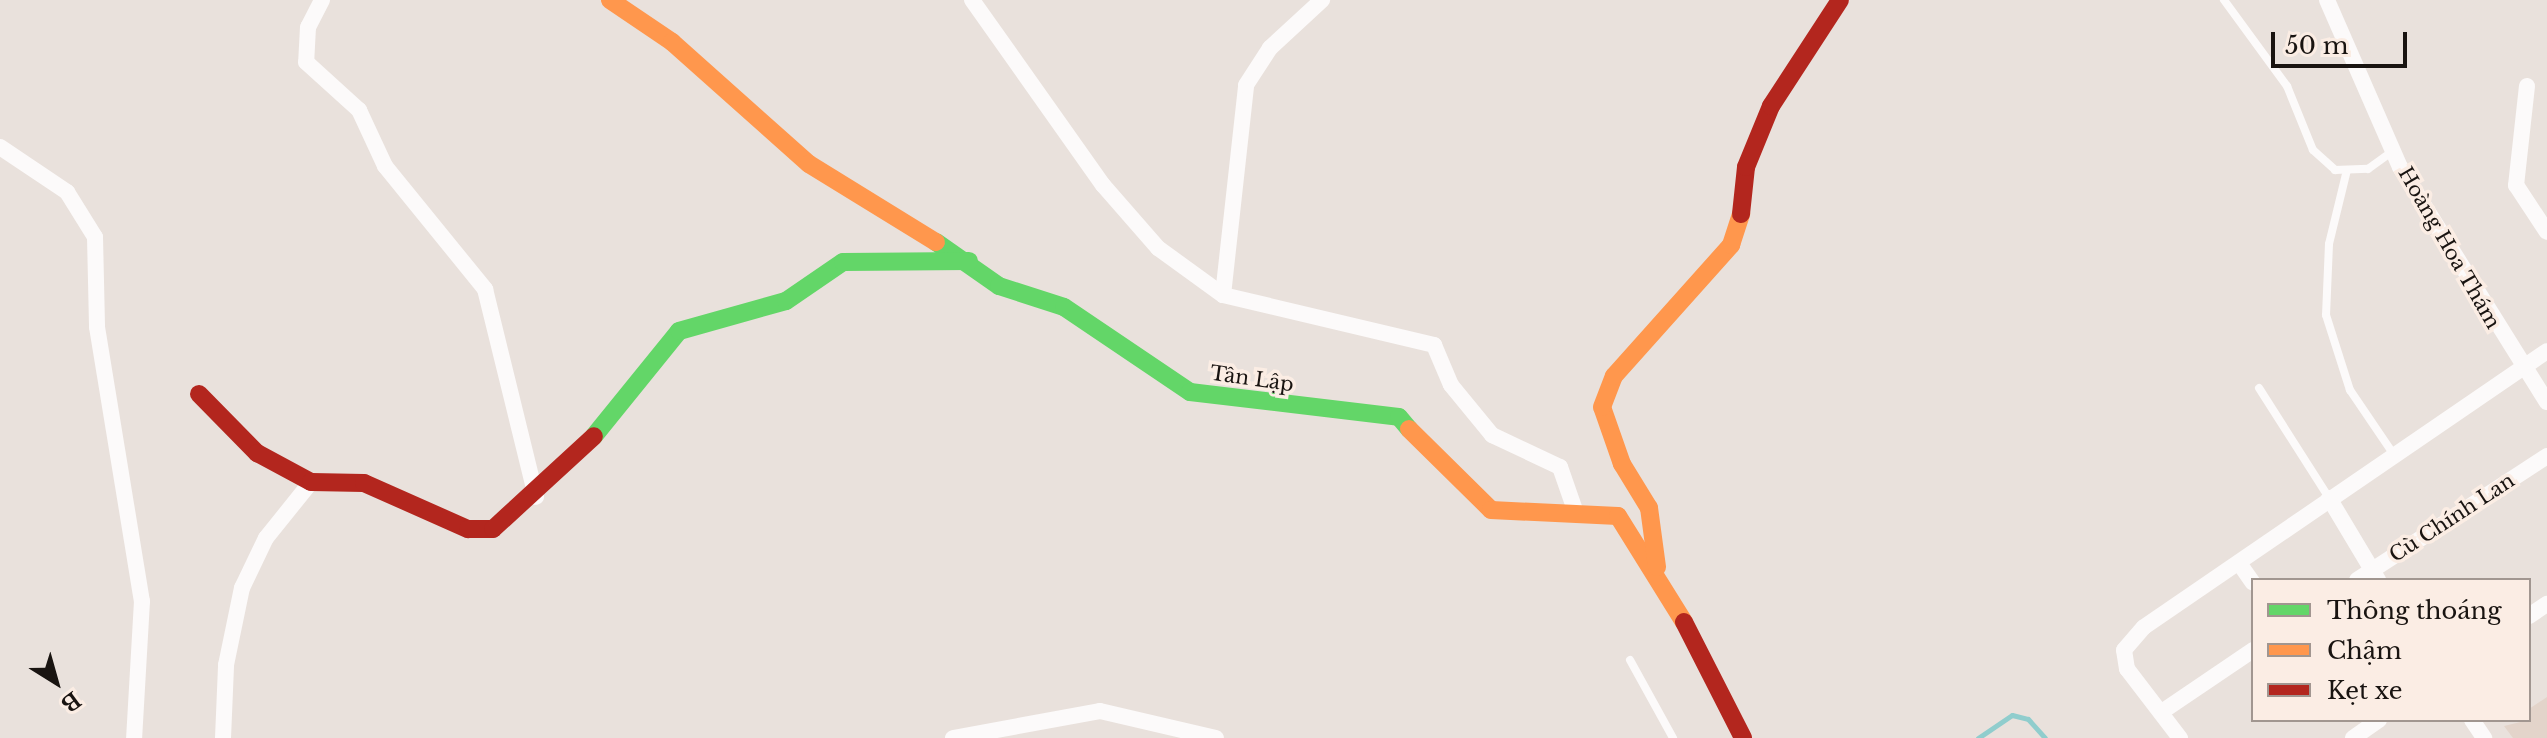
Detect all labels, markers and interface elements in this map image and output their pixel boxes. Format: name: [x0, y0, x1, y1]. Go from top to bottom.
scale bar: [2275, 16, 2411, 66]
text: 50 m: [2285, 31, 2348, 60]
street label: Hoàng Hoa Thám: [2393, 162, 2505, 334]
street label: Tân Lập: [1209, 361, 1295, 397]
street label: Cù Chính Lan: [2385, 469, 2519, 567]
legend: [2251, 578, 2531, 722]
text: Thông thoáng: [2327, 596, 2502, 625]
text: Chậm: [2327, 636, 2402, 665]
north arrow: [16, 642, 96, 722]
text: Kẹt xe: [2327, 676, 2402, 705]
text: B: [56, 686, 86, 718]

